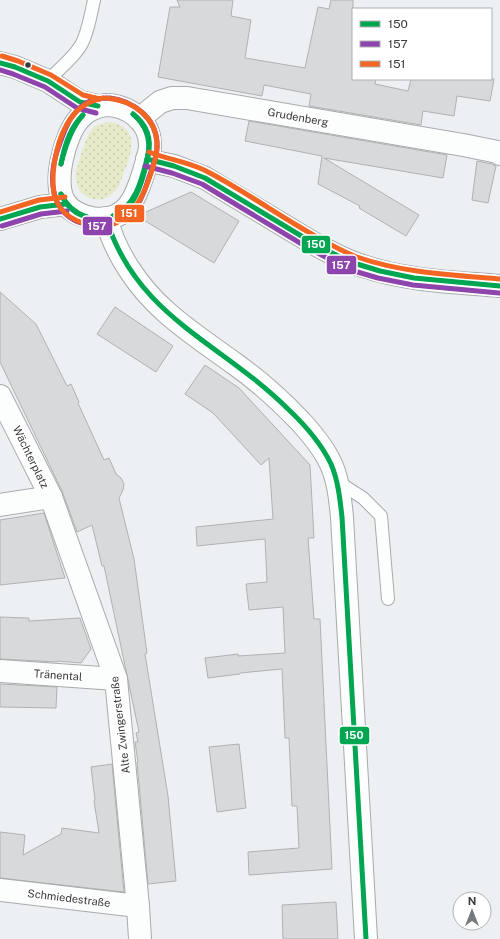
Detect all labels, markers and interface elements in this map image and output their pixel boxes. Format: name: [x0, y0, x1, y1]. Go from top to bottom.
legend: [352, 8, 492, 80]
text: 150: [388, 17, 408, 31]
text: 157: [388, 37, 408, 51]
text: 151: [388, 57, 405, 71]
unlabelled marker: [23, 60, 33, 70]
street label: Grudenberg: [267, 106, 330, 128]
line badge: 151: [114, 204, 145, 223]
text: 151: [121, 207, 137, 219]
line badge: 157: [82, 216, 113, 236]
text: 157: [87, 220, 107, 232]
line badge: 150: [301, 235, 331, 254]
text: 150: [306, 238, 326, 250]
line badge: 157: [326, 255, 357, 275]
text: 157: [331, 259, 351, 271]
street label: Wächterplatz: [11, 424, 51, 490]
street label: Tränental: [33, 667, 83, 683]
street label: Alte Zwingerstraße: [108, 676, 132, 774]
line badge: 150: [339, 726, 370, 745]
text: 150: [344, 729, 364, 741]
street label: Schmiedestraße: [27, 887, 111, 909]
north arrow: [452, 891, 492, 931]
text: N: [468, 895, 476, 907]

